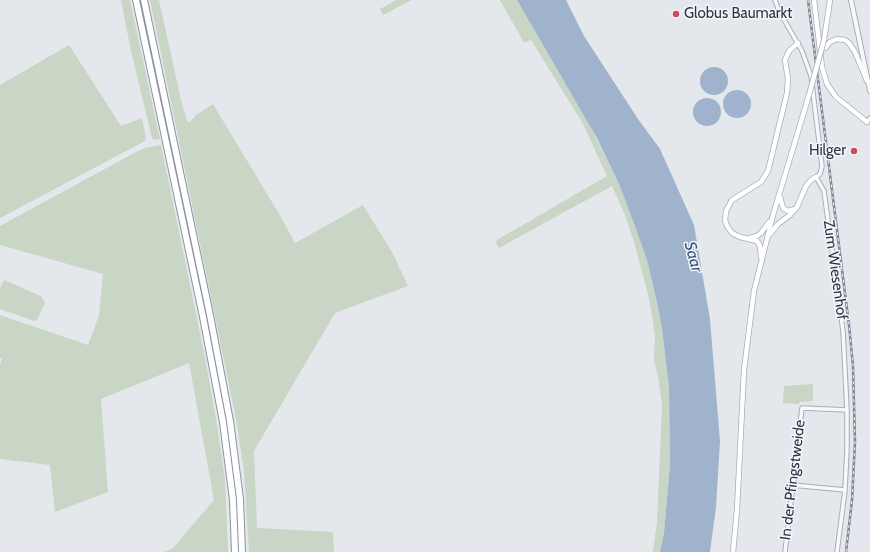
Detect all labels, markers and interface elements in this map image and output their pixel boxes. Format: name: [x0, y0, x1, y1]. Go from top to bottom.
place label: Globus Baumarkt: [684, 5, 792, 23]
marker: Globus Baumarkt: [671, 9, 681, 19]
place label: Hilger: [809, 142, 846, 160]
marker: Hilger: [849, 146, 859, 156]
street label: Zum Wiesenhof: [819, 219, 851, 321]
water label: Saar: [680, 240, 706, 274]
street label: In der Pfingstweide: [777, 419, 809, 541]

